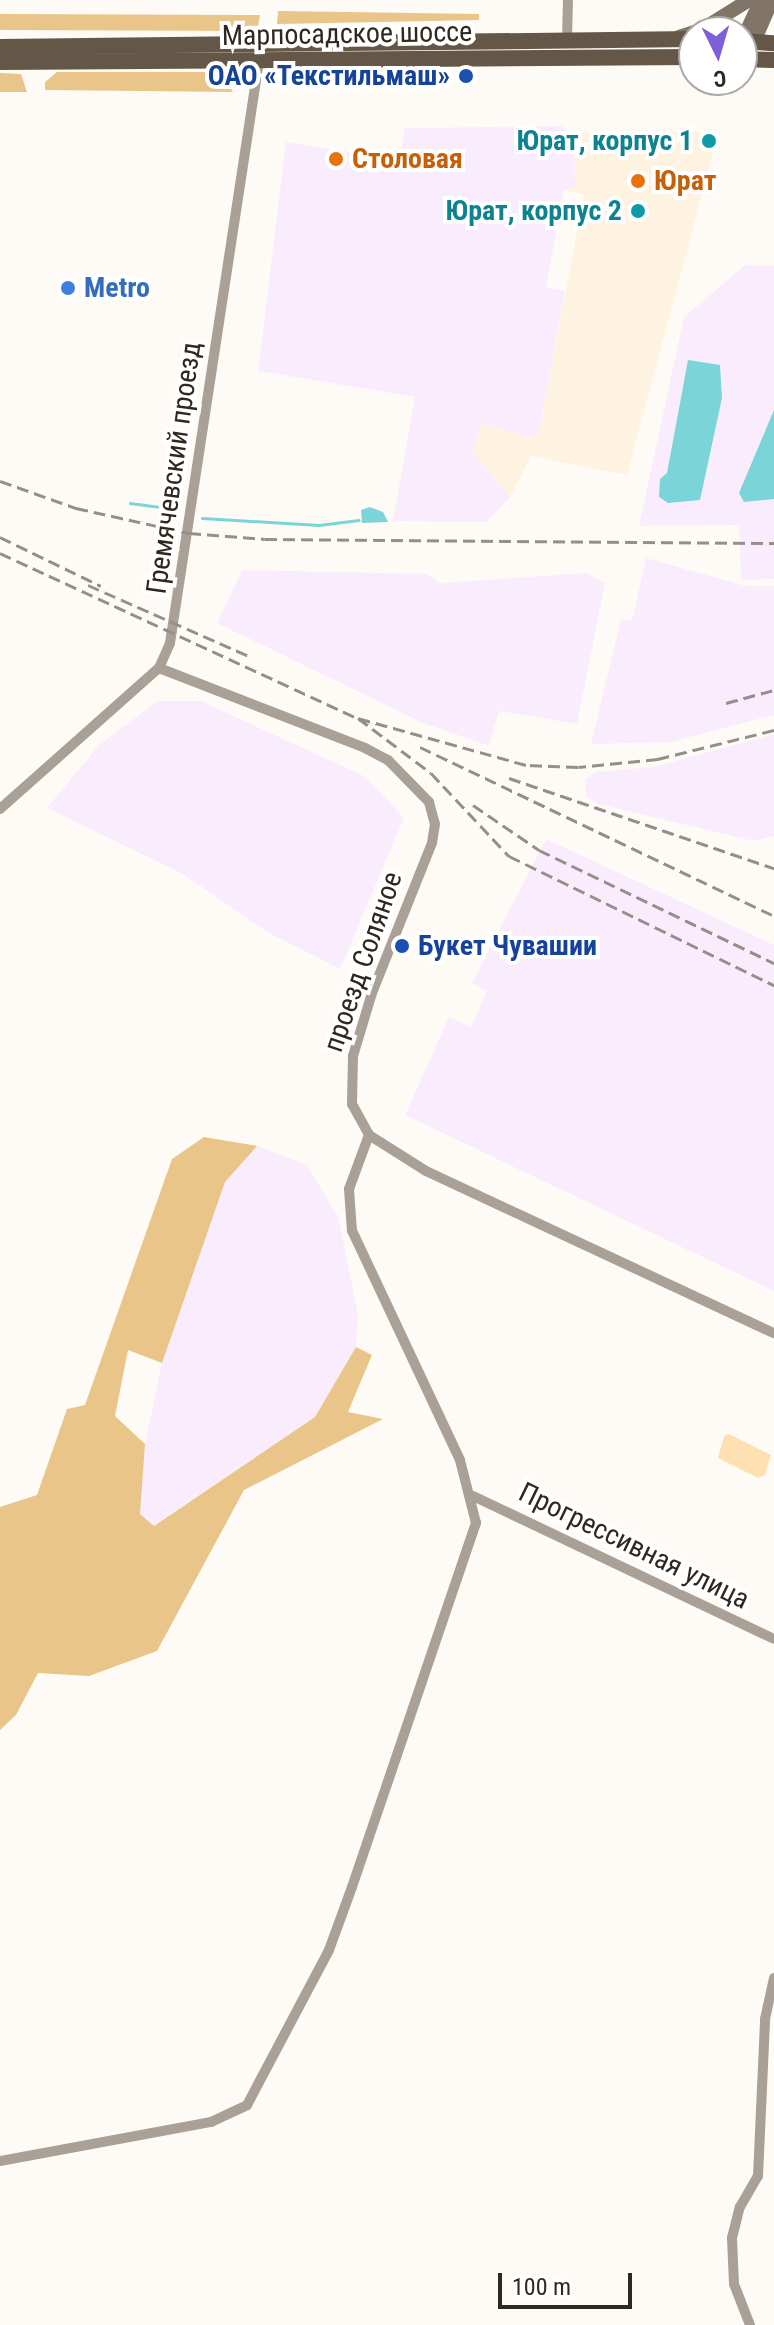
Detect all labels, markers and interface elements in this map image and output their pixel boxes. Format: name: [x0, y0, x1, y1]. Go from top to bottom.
street label: Марпосадское шоссе: [221, 15, 473, 53]
north arrow: [678, 16, 758, 96]
place label: ОАО «Текстильмаш»: [208, 59, 450, 93]
text: С: [713, 65, 727, 91]
marker: ОАО «Текстильмаш»: [457, 67, 475, 85]
place label: Юрат, корпус 1: [516, 124, 693, 158]
marker: Юрат, корпус 1: [700, 132, 718, 150]
place label: Столовая: [352, 142, 463, 176]
marker: Столовая: [327, 150, 345, 168]
place label: Юрат: [654, 164, 716, 198]
marker: Юрат: [629, 172, 647, 190]
place label: Юрат, корпус 2: [445, 194, 622, 228]
marker: Юрат, корпус 2: [629, 202, 647, 220]
place label: Metro: [84, 271, 150, 305]
marker: Metro: [59, 279, 77, 297]
street label: Гремячевский проезд: [140, 340, 208, 596]
street label: проезд Соляное: [316, 868, 410, 1056]
place label: Букет Чувашии: [418, 929, 597, 963]
marker: Букет Чувашии: [393, 937, 411, 955]
street label: Прогрессивная улица: [513, 1476, 755, 1616]
scale bar: [502, 2257, 636, 2307]
text: 100 m: [512, 2273, 571, 2301]

